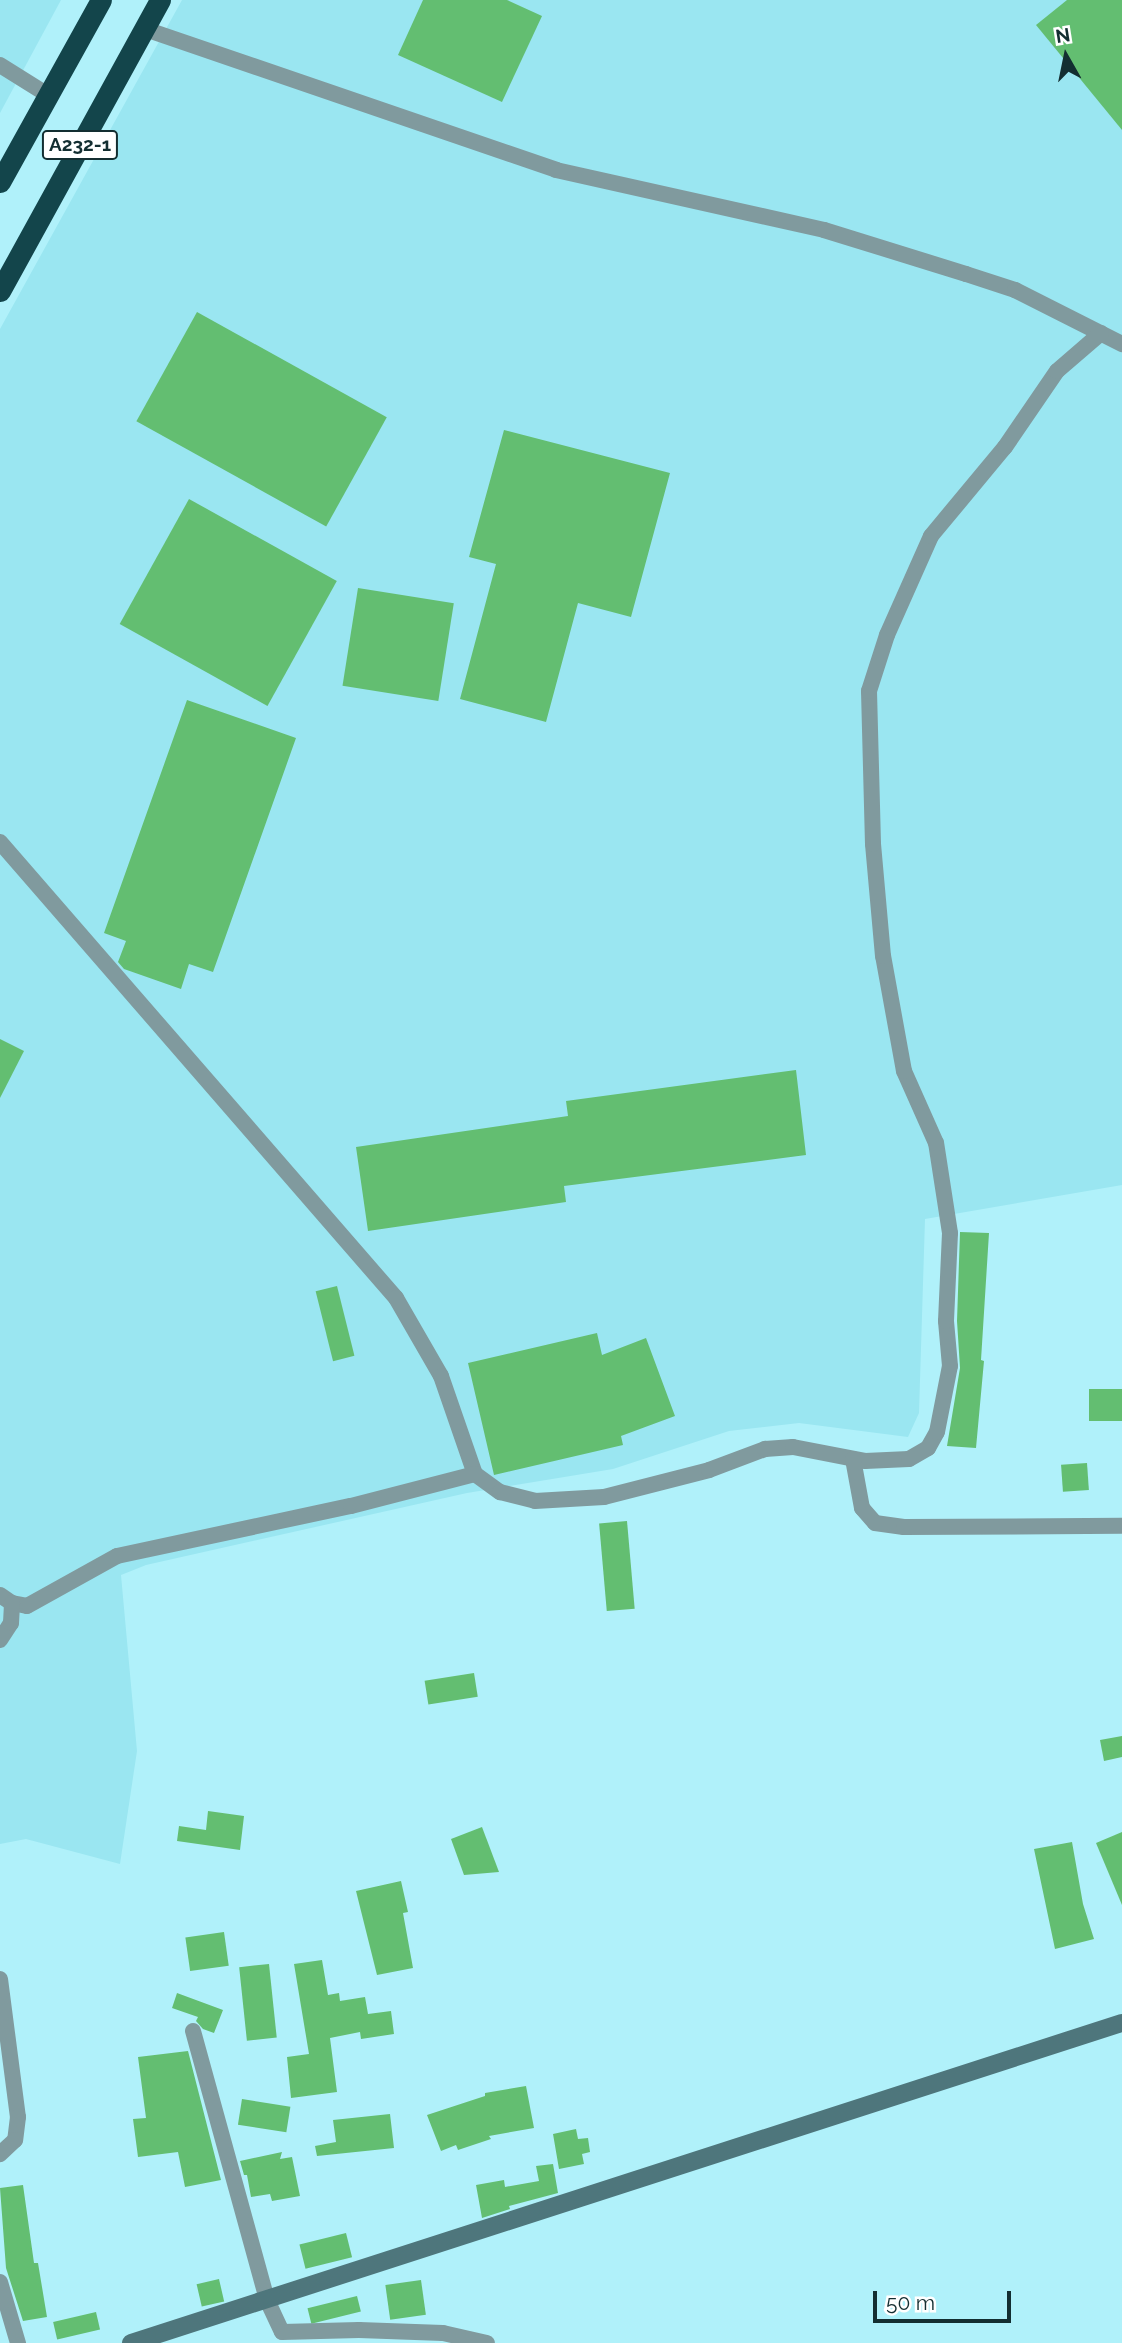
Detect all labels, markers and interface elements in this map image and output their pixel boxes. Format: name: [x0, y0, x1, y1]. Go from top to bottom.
north arrow: [1031, 21, 1101, 91]
text: N: [1054, 23, 1072, 47]
road number: A232-1: [42, 130, 119, 160]
scale bar: [877, 2276, 1015, 2320]
text: 50 m: [886, 2290, 935, 2315]

